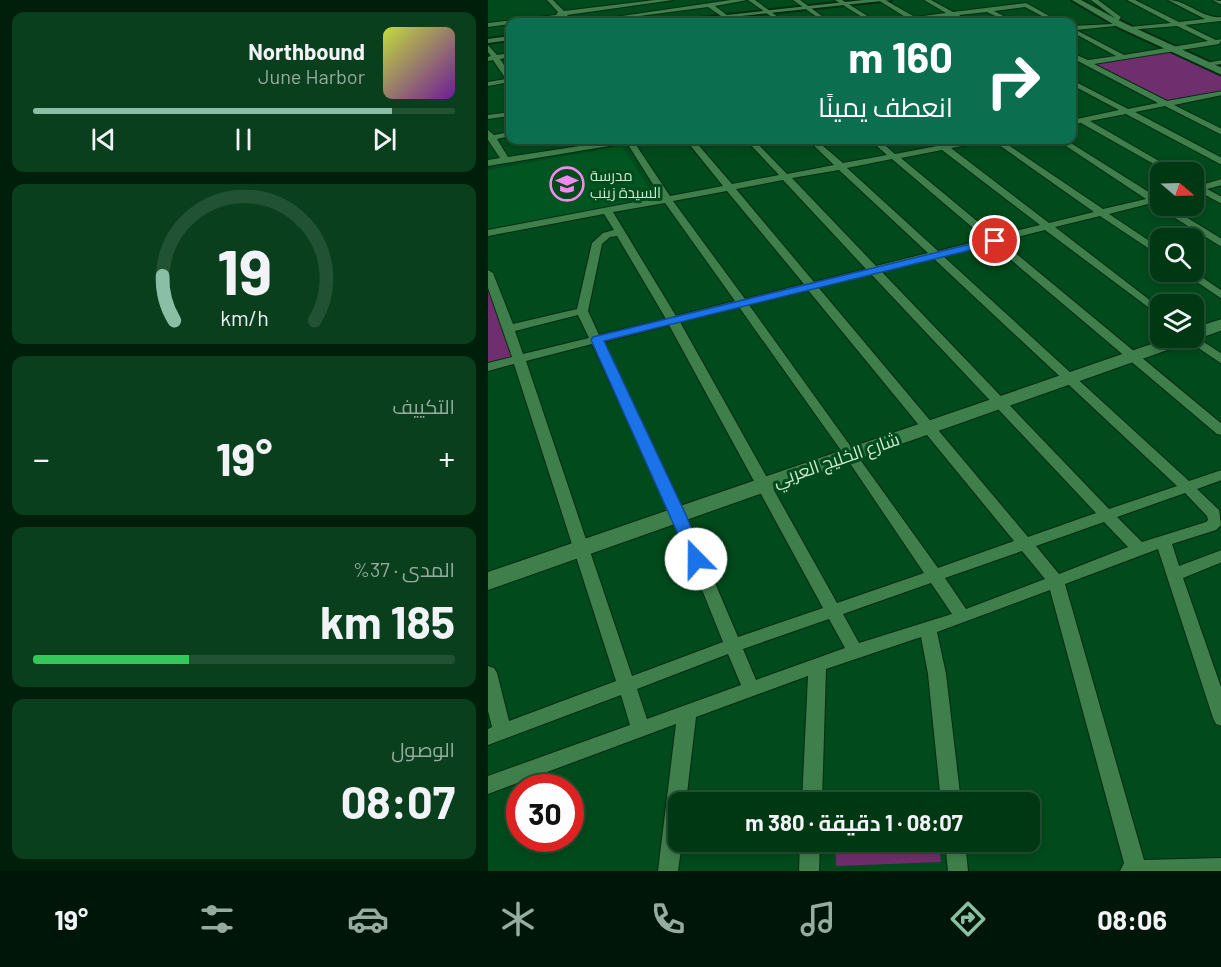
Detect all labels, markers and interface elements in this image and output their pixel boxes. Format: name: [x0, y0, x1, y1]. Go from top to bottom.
text: 160 m: [848, 31, 953, 81]
text: Northbound: [248, 38, 365, 64]
icon: right: [974, 42, 1052, 120]
text: June Harbor: [258, 64, 365, 88]
text: انعطف يمينًا: [818, 90, 953, 122]
icon: previous: [87, 123, 120, 156]
icon: pause: [227, 123, 260, 156]
icon: next: [368, 123, 401, 156]
north arrow: [1150, 162, 1204, 216]
map controls: [1150, 162, 1204, 348]
school or university icon: مدرسة السيدة زينب: [549, 166, 585, 202]
place label: مدرسة السيدة زينب: [590, 166, 661, 202]
pin: [969, 215, 1020, 266]
icon: arrive: [978, 224, 1011, 257]
button: search: [1150, 228, 1204, 282]
text: 19: [216, 233, 272, 307]
button: layers: [1150, 294, 1204, 348]
text: km/h: [220, 305, 268, 330]
text: التكييف: [392, 394, 455, 418]
street label: شارع الخليج العربي: [770, 427, 903, 495]
text: 19°: [216, 431, 272, 485]
text: −: [33, 438, 50, 478]
text: +: [439, 438, 455, 478]
position arrow: [664, 527, 728, 591]
text: المدى · 37%: [353, 557, 455, 581]
text: 185 km: [320, 594, 455, 648]
text: الوصول: [391, 737, 455, 761]
text: 08:07: [341, 774, 455, 828]
speed limit sign: 30: [506, 774, 584, 852]
text: 08:07 · 1 دقيقة · 380 m: [745, 809, 963, 835]
icon: filters: [196, 898, 238, 940]
icon: car: [347, 898, 389, 940]
icon: climate: [497, 898, 539, 940]
icon: phone: [647, 898, 689, 940]
icon: music: [797, 898, 839, 940]
icon: directions: [947, 898, 989, 940]
text: 19°: [54, 903, 88, 935]
text: 08:06: [1097, 903, 1167, 935]

